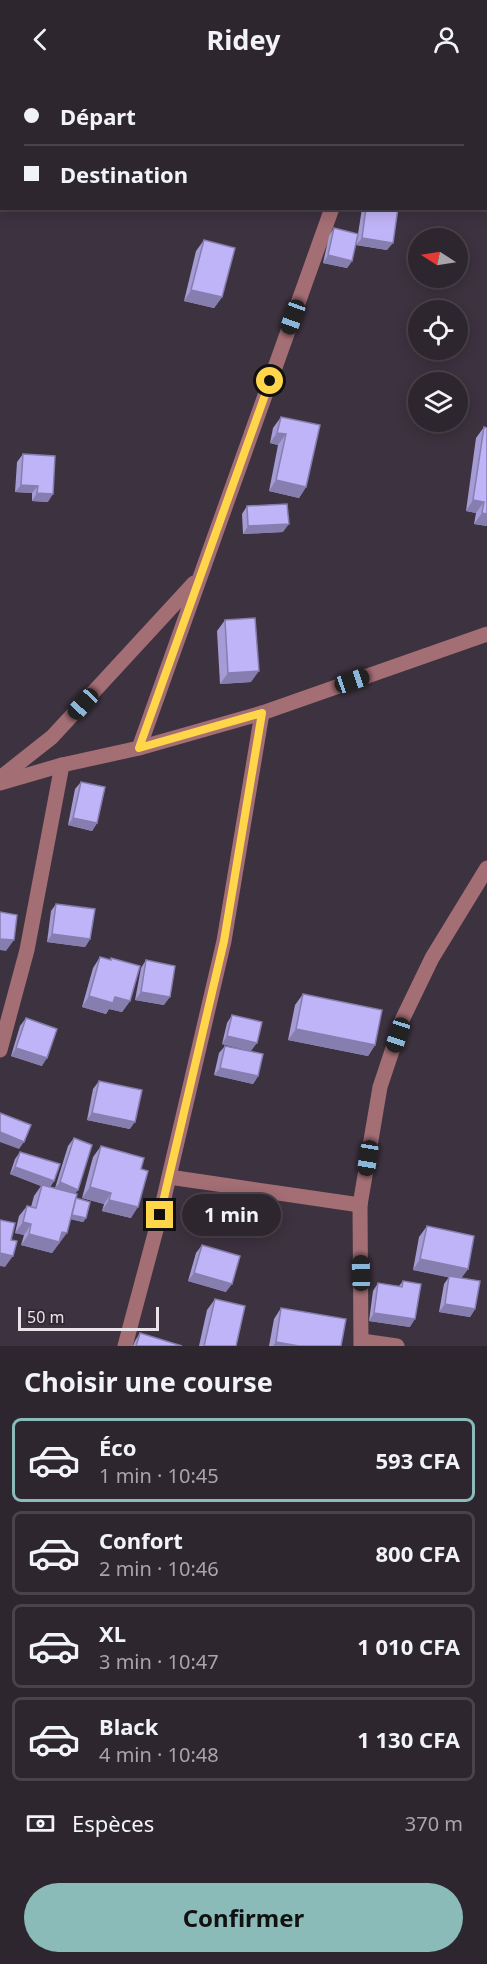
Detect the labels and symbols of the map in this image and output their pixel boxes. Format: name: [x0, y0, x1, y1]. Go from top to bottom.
north arrow: [408, 228, 468, 288]
car: [278, 297, 308, 337]
route start: [256, 367, 283, 394]
car: [332, 667, 372, 695]
car: [64, 685, 102, 723]
car: [384, 1015, 412, 1055]
car: [356, 1139, 380, 1177]
callout: 1 min: [181, 1194, 280, 1236]
route end: [146, 1201, 173, 1228]
car: [352, 1255, 370, 1291]
scale bar: [18, 1304, 159, 1332]

